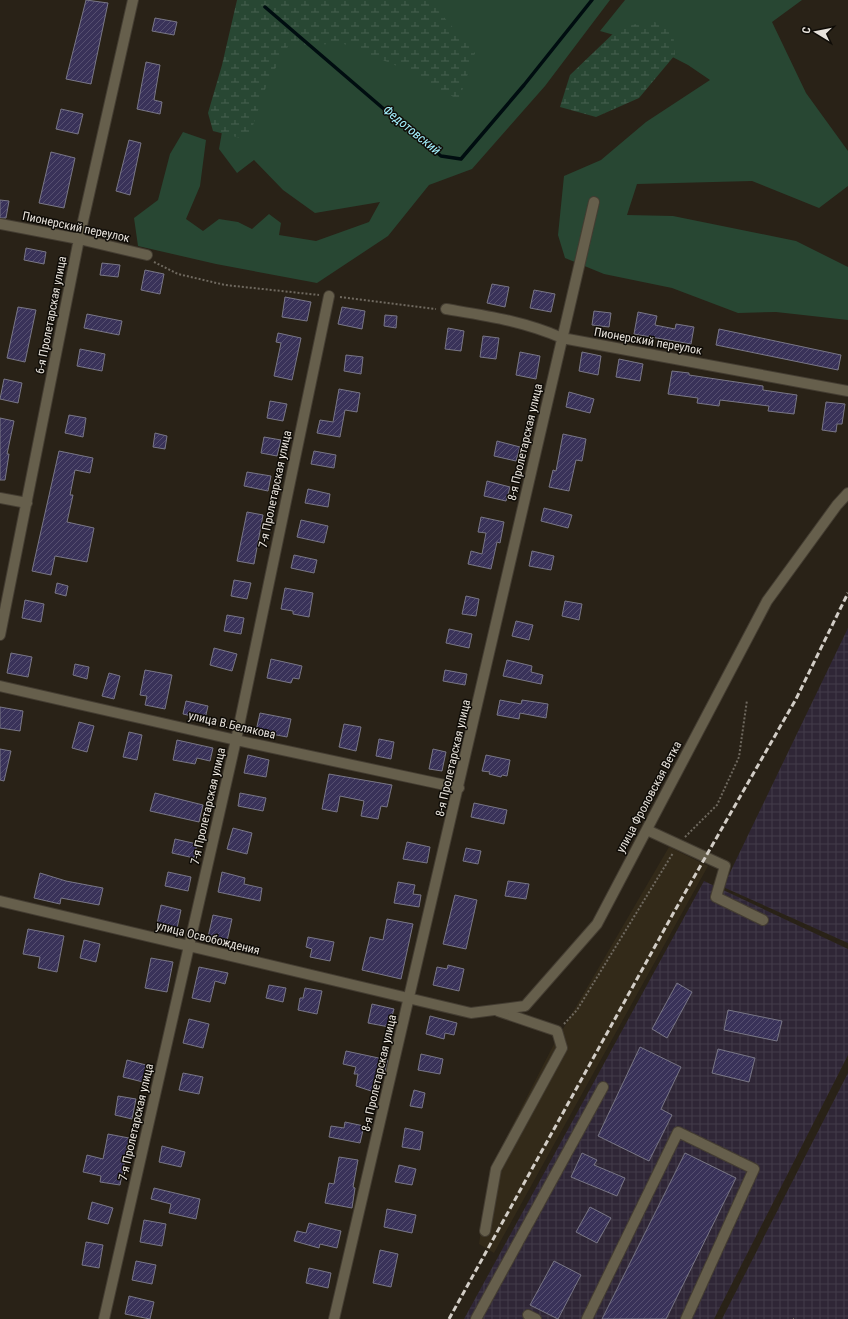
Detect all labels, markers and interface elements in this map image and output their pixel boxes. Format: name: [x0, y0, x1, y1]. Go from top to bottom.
north arrow: [796, 12, 836, 52]
text: С: [800, 26, 814, 35]
water label: Федотовский: [380, 102, 444, 158]
street label: Пионерский переулок: [21, 209, 131, 245]
street label: 6-я Пролетарская улица: [33, 255, 69, 375]
street label: Пионерский переулок: [593, 325, 703, 357]
street label: 8-я Пролетарская улица: [505, 382, 545, 502]
street label: 7-я Пролетарская улица: [256, 429, 294, 549]
street label: 8-я Пролетарская улица: [433, 698, 473, 818]
street label: улица В.Белякова: [187, 708, 277, 742]
street label: улица Фроловская Ветка: [614, 739, 684, 855]
street label: 7-я Пролетарская улица: [188, 746, 228, 866]
street label: улица Освобождения: [155, 918, 261, 958]
street label: 8-я Пролетарская улица: [359, 1013, 399, 1133]
street label: 7-я Пролетарская улица: [116, 1062, 156, 1182]

